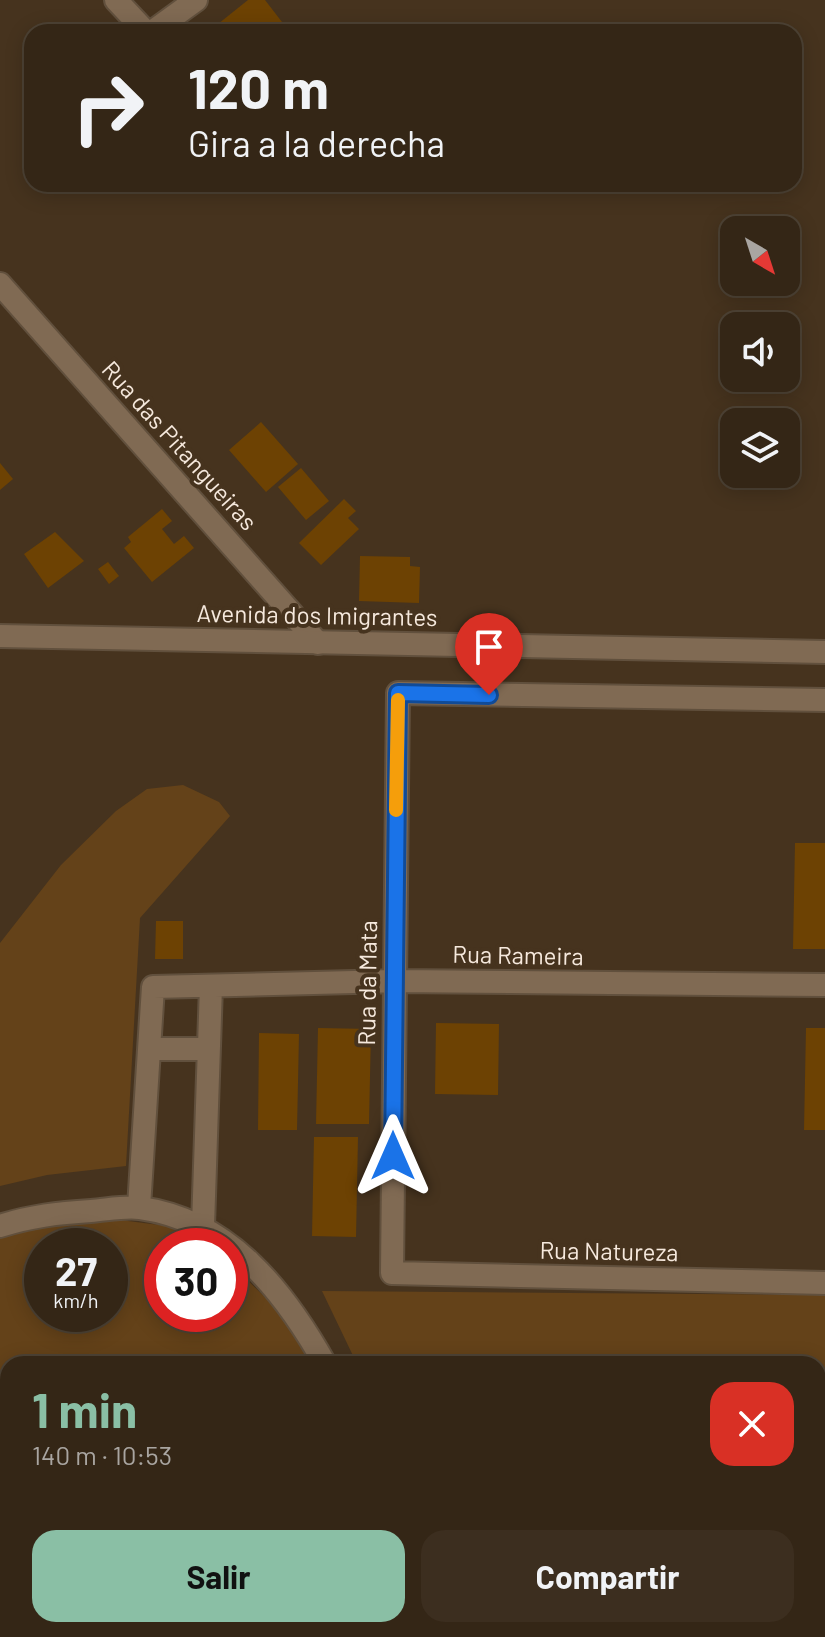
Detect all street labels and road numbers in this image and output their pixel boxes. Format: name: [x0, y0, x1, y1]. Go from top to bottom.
street label: Rua das Pitangueiras: [96, 354, 264, 536]
street label: Avenida dos Imigrantes: [196, 598, 438, 631]
street label: Rua da Mata: [351, 920, 382, 1046]
street label: Rua Rameira: [452, 939, 584, 970]
street label: Rua Natureza: [539, 1235, 679, 1266]

